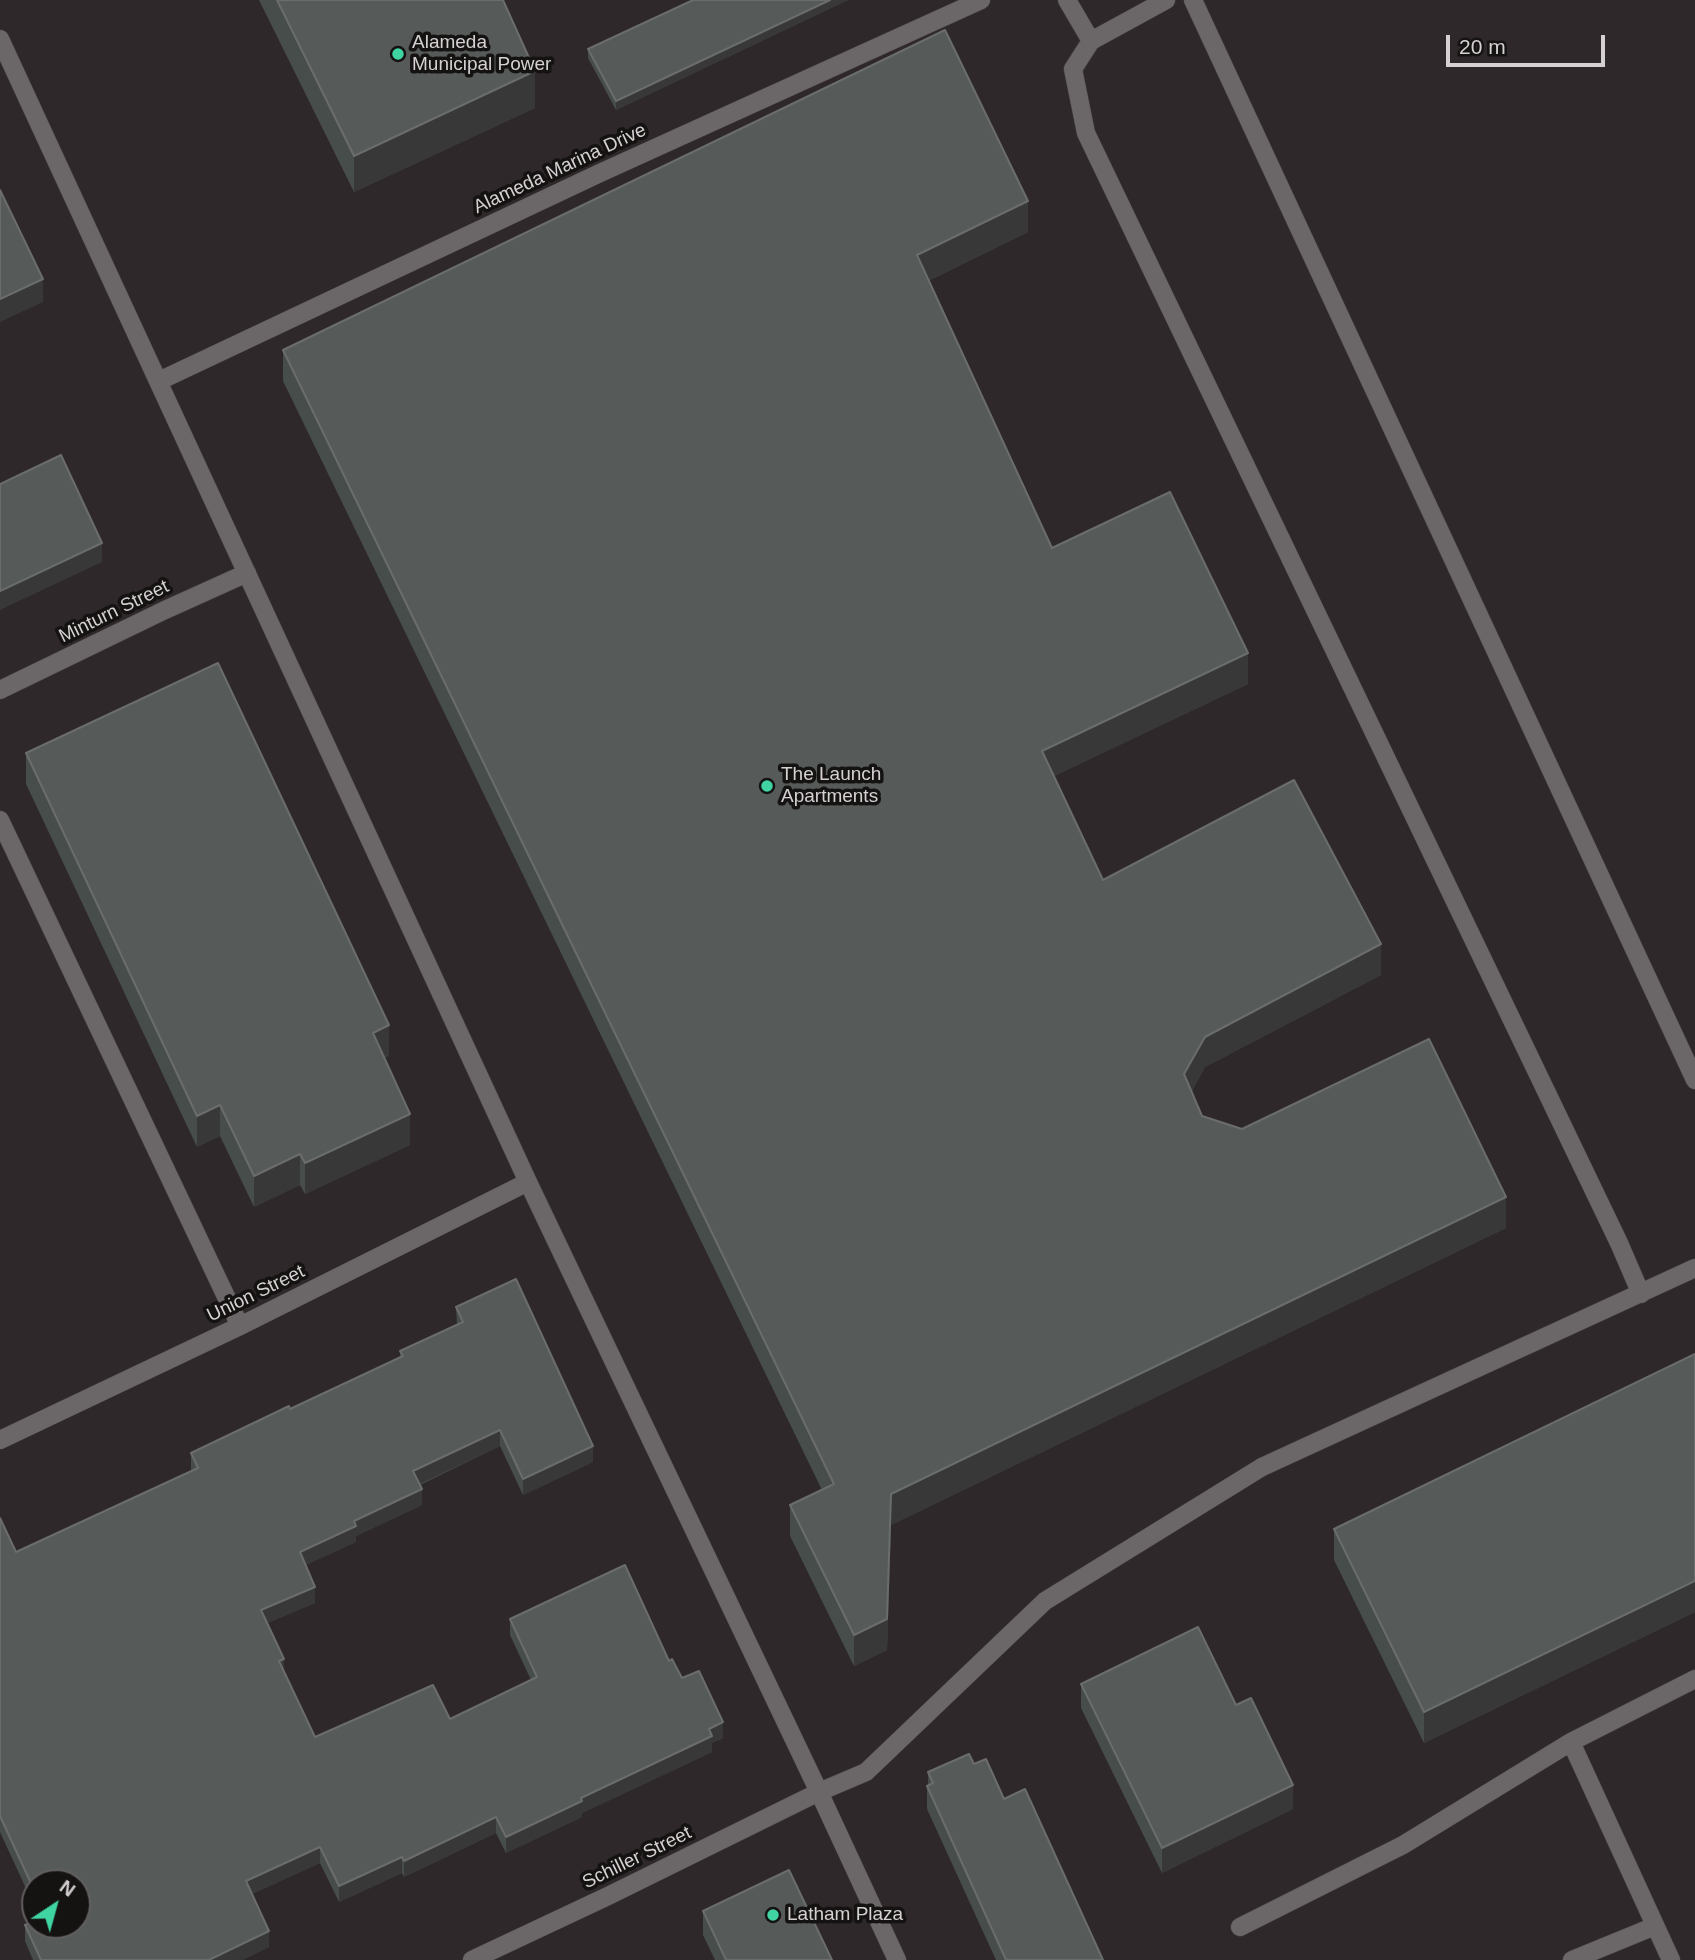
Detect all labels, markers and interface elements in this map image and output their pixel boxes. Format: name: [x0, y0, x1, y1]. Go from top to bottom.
scale bar: [1450, 21, 1609, 65]
place label: Alameda Municipal Power: [412, 32, 551, 76]
text: 20 m: [1459, 35, 1506, 58]
marker: Alameda Municipal Power: [390, 46, 406, 62]
street label: Alameda Marina Drive: [470, 119, 650, 219]
street label: Minturn Street: [55, 576, 173, 648]
place label: The Launch Apartments: [781, 764, 881, 808]
marker: The Launch Apartments: [759, 778, 775, 794]
street label: Union Street: [204, 1261, 308, 1327]
street label: Schiller Street: [579, 1822, 695, 1894]
north arrow: [21, 1869, 91, 1939]
text: N: [56, 1876, 79, 1901]
place label: Latham Plaza: [787, 1904, 903, 1926]
marker: Latham Plaza: [765, 1907, 781, 1923]

